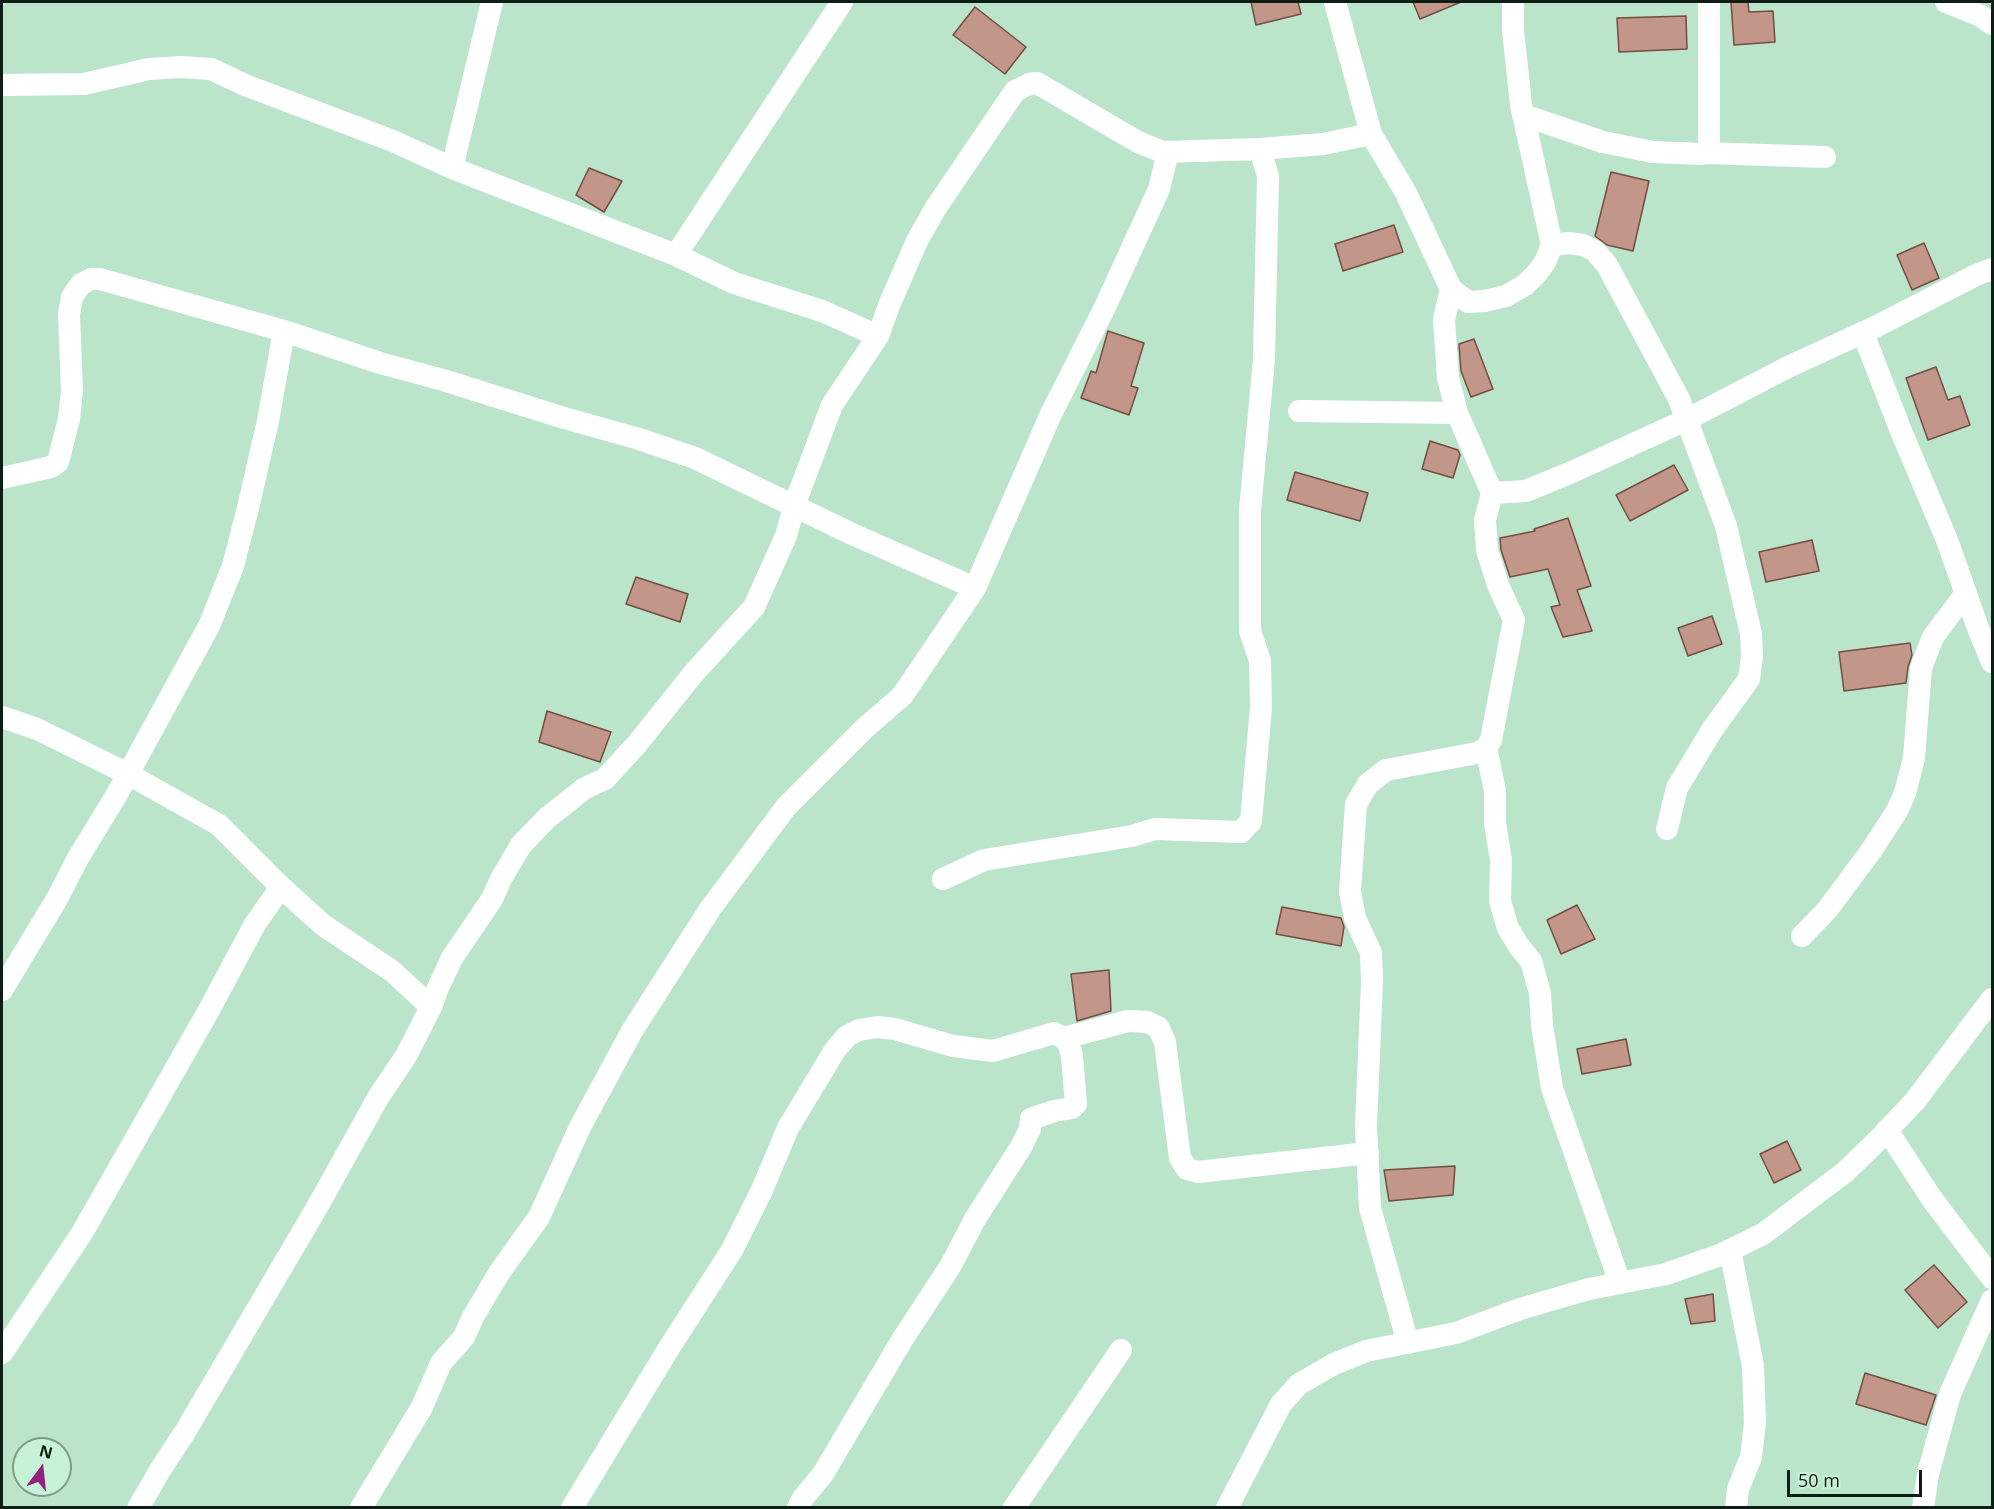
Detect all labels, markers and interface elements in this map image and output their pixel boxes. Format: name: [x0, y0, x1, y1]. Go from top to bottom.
north arrow: [12, 1437, 72, 1497]
text: N: [37, 1439, 55, 1464]
scale bar: [1790, 1458, 1925, 1496]
text: 50 m: [1798, 1468, 1840, 1492]

